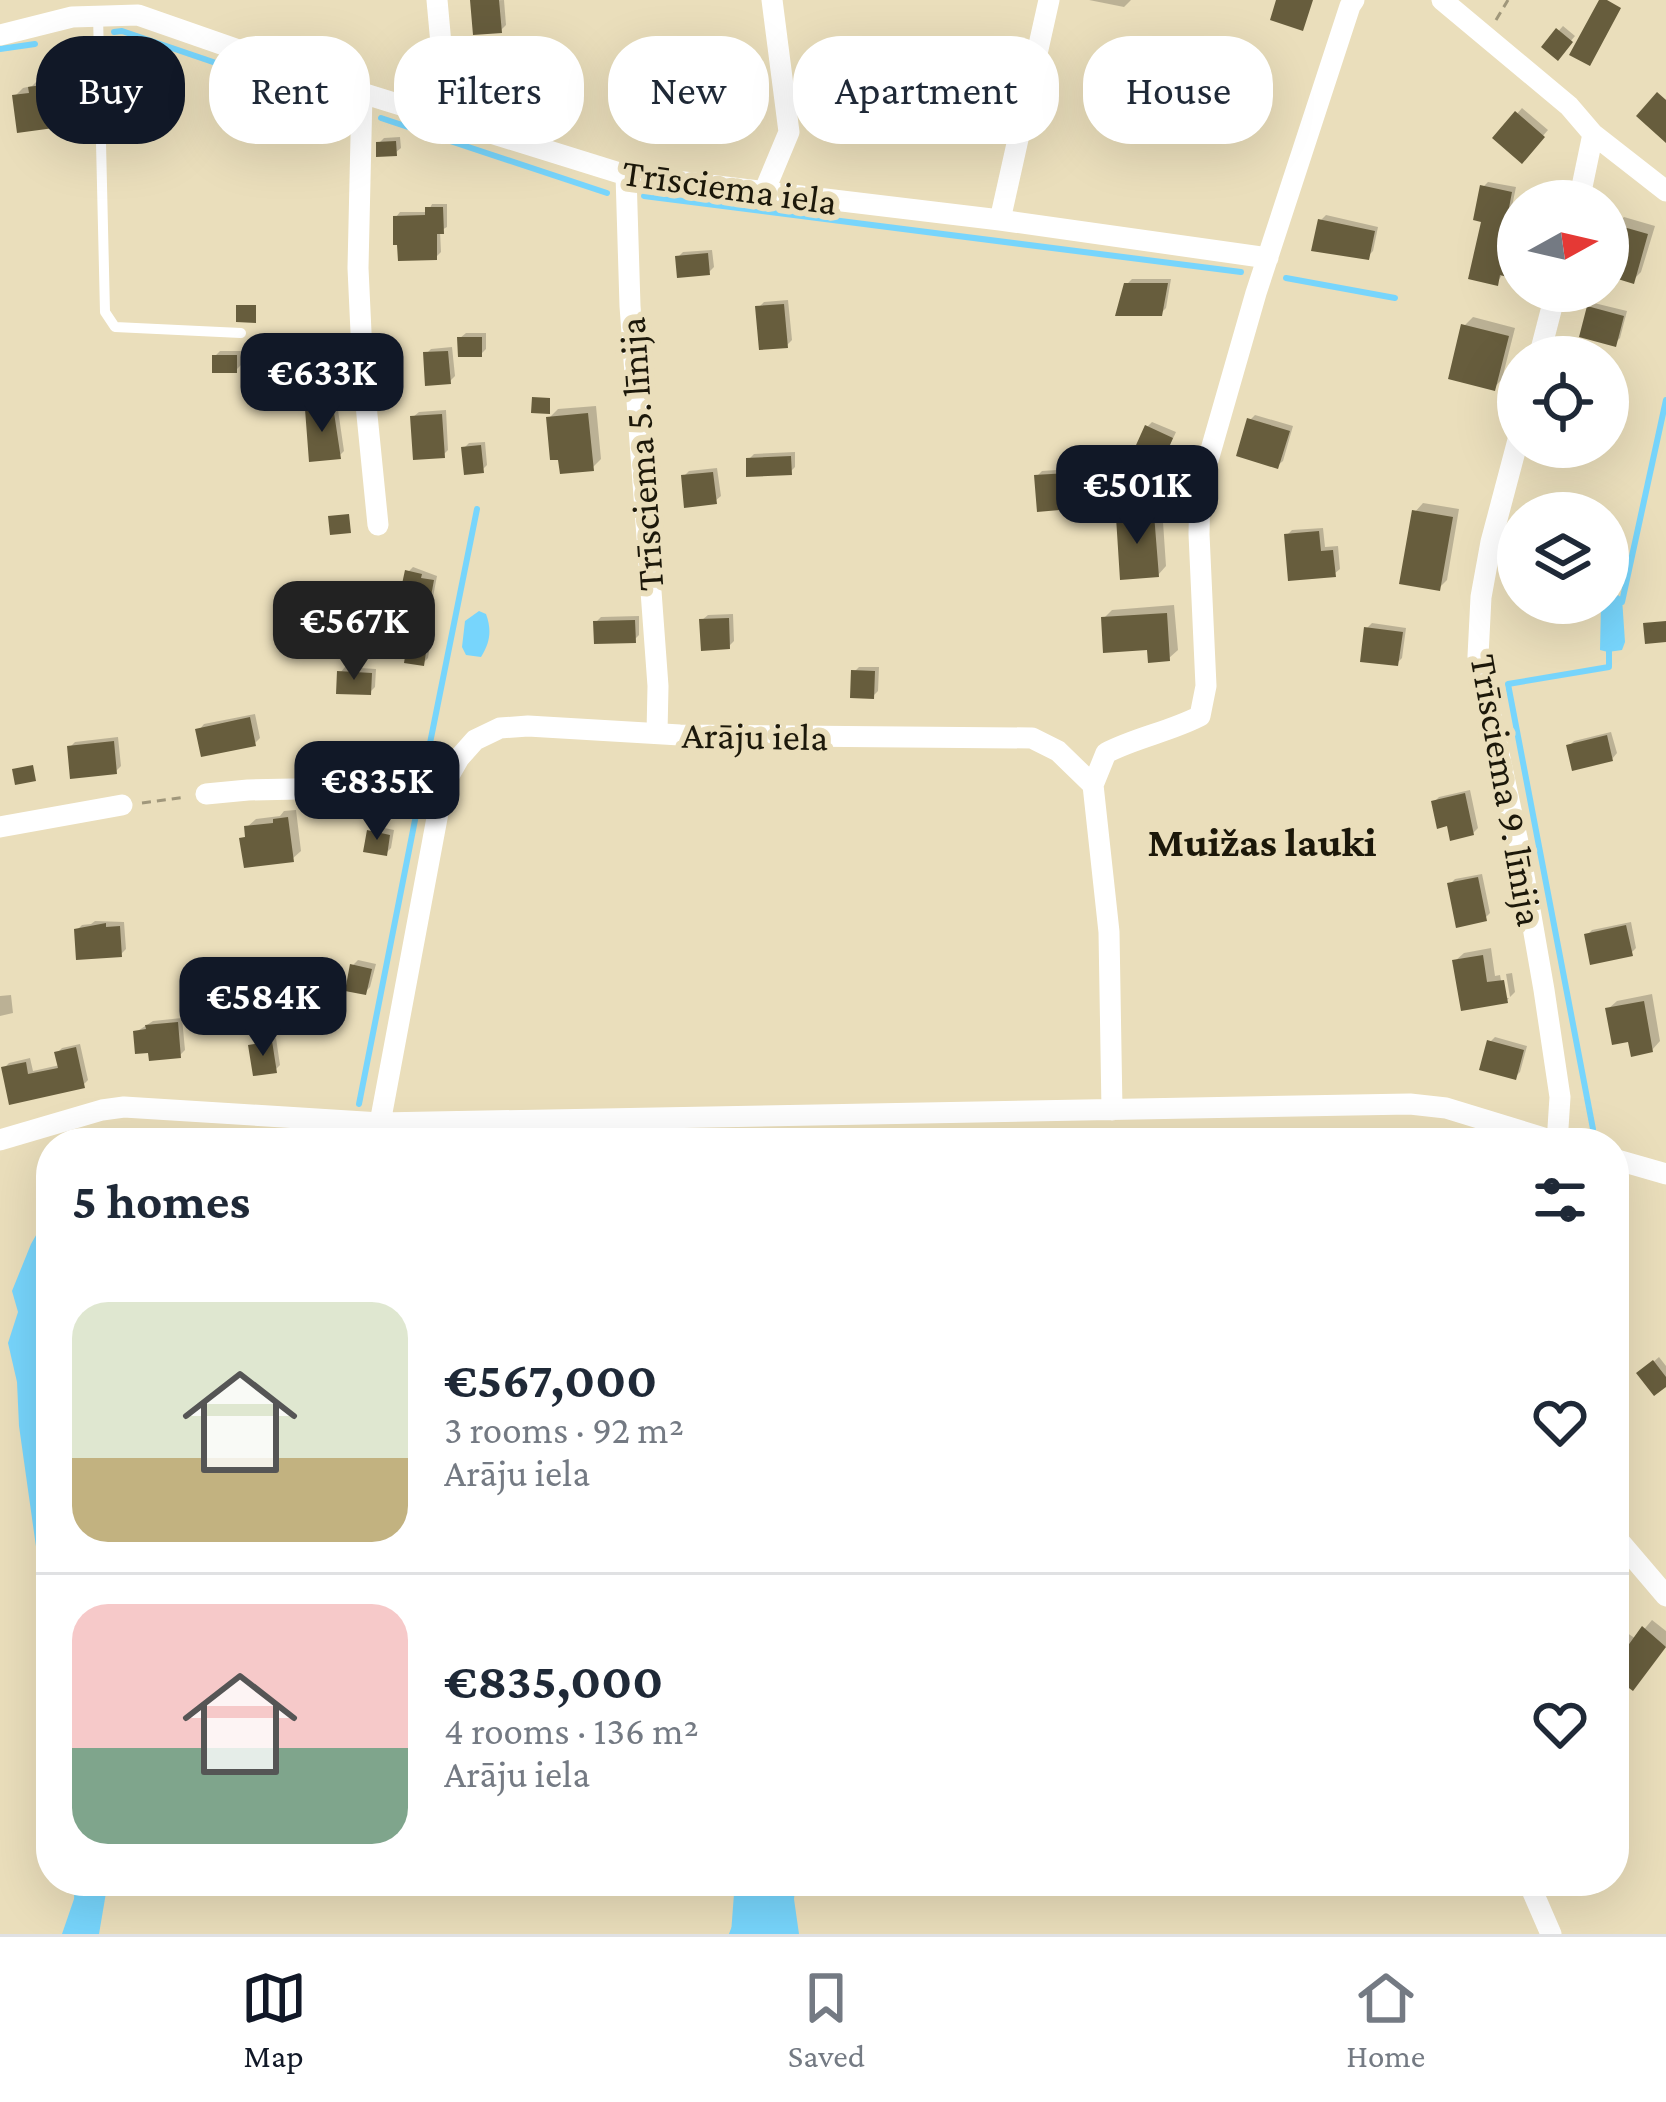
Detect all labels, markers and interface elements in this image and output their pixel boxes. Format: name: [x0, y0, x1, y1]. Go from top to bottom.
chip: Buy: [36, 36, 185, 144]
chip: Rent: [209, 36, 370, 144]
chip: Filters: [394, 36, 584, 144]
chip: New: [608, 36, 769, 144]
chip: Apartment: [793, 36, 1059, 144]
chip: House: [1083, 36, 1273, 144]
street label: Trīsciema iela: [620, 150, 840, 223]
north arrow: [1497, 180, 1629, 312]
map controls: [1497, 180, 1629, 624]
street label: Trīsciema 5. līnija: [609, 315, 674, 592]
pin: €633K: [238, 333, 406, 435]
button: locate: [1497, 336, 1629, 468]
text: €633K: [267, 350, 377, 393]
pin: €501K: [1053, 445, 1221, 547]
text: €501K: [1083, 462, 1191, 505]
button: layers: [1497, 492, 1629, 624]
pin: €567K: [270, 581, 438, 683]
text: €567K: [300, 598, 408, 641]
street label: Trīsciema 9. līnija: [1460, 651, 1553, 930]
street label: Arāju iela: [681, 713, 829, 760]
pin: €835K: [293, 741, 461, 843]
text: €835K: [321, 758, 433, 801]
district label: Muižas lauki: [1148, 818, 1376, 865]
pin: €584K: [179, 957, 347, 1059]
text: €584K: [206, 974, 320, 1017]
icon: filters: [1527, 1167, 1593, 1233]
text: 5 homes: [72, 1172, 250, 1229]
icon: home: [168, 1350, 312, 1494]
text: €567,000: [444, 1351, 657, 1408]
icon: heart: [1527, 1389, 1593, 1455]
text: 3 rooms · 92 m²: [444, 1408, 684, 1451]
text: Arāju iela: [444, 1451, 590, 1494]
icon: home: [168, 1652, 312, 1796]
text: €835,000: [444, 1652, 663, 1709]
icon: heart: [1527, 1691, 1593, 1757]
text: 4 rooms · 136 m²: [444, 1709, 699, 1752]
text: Arāju iela: [444, 1752, 590, 1795]
tab: Map: [241, 1965, 307, 2074]
tab: Saved: [788, 1965, 865, 2074]
tab: Home: [1346, 1965, 1425, 2074]

